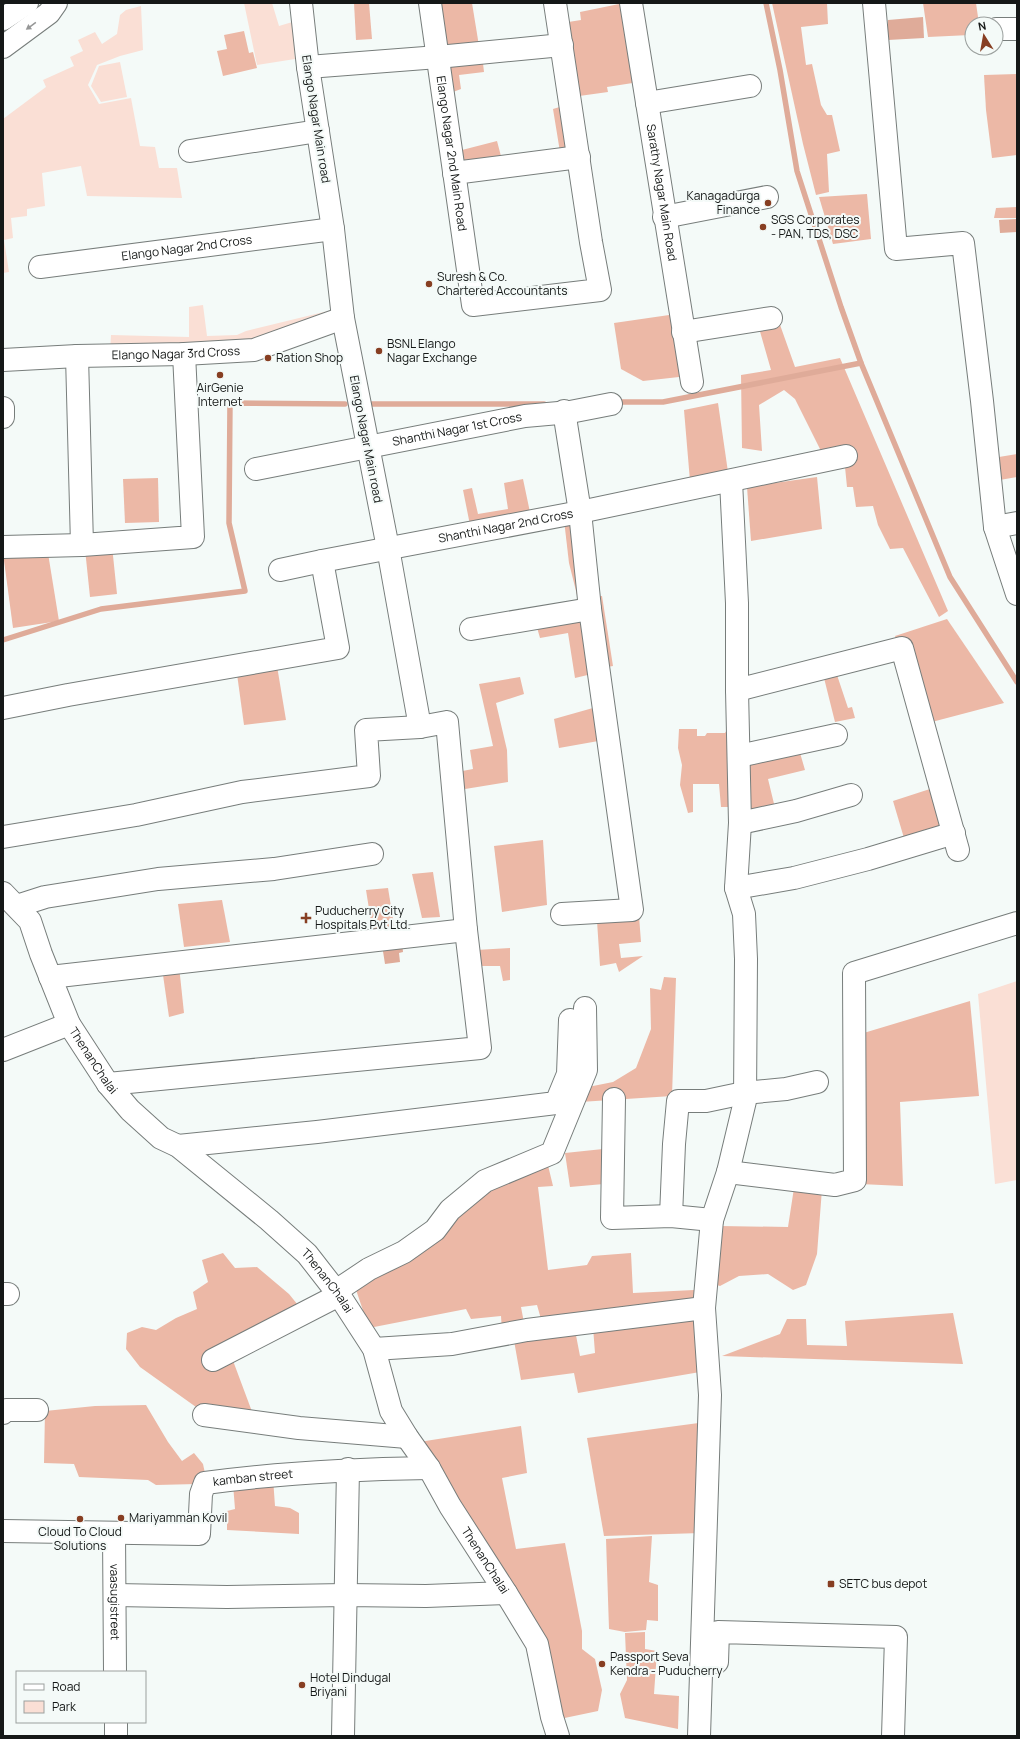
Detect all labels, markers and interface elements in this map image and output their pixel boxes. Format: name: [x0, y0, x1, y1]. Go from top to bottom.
north arrow: [964, 16, 1004, 56]
text: N: [977, 18, 987, 34]
one-way arrow: [26, 22, 36, 30]
street label: Elango Nagar Main road: [298, 54, 335, 184]
street label: Elango Nagar 2nd Main Road: [432, 75, 471, 232]
street label: Sarathy Nagar Main Road: [643, 123, 681, 262]
place label: Kanagadurga Finance: [687, 187, 760, 218]
marker: Kanagadurga Finance: [763, 198, 773, 208]
place label: SGS Corporates - PAN, TDS, DSC: [771, 211, 860, 242]
marker: SGS Corporates - PAN, TDS, DSC: [758, 222, 768, 232]
street label: Elango Nagar 2nd Cross: [120, 231, 253, 264]
place label: Suresh & Co. Chartered Accountants: [437, 268, 568, 299]
marker: Suresh & Co. Chartered Accountants: [424, 279, 434, 289]
place label: BSNL Elango Nagar Exchange: [387, 335, 477, 366]
street label: Elango Nagar 3rd Cross: [112, 342, 240, 363]
marker: BSNL Elango Nagar Exchange: [374, 346, 384, 356]
place label: Ration Shop: [276, 349, 343, 366]
marker: Ration Shop: [263, 353, 273, 363]
marker: AirGenie Internet: [215, 370, 225, 380]
street label: Elango Nagar Main road: [346, 374, 387, 504]
place label: AirGenie Internet: [197, 379, 243, 410]
street label: Shanthi Nagar 1st Cross: [391, 408, 523, 450]
street label: Shanthi Nagar 2nd Cross: [437, 504, 574, 547]
place label: Puducherry City Hospitals Pvt Ltd.: [315, 902, 411, 933]
marker: Puducherry City Hospitals Pvt Ltd.: [300, 912, 312, 924]
street label: ThenanChalai: [65, 1024, 122, 1097]
street label: ThenanChalai: [298, 1244, 357, 1316]
street label: kamban street: [212, 1465, 294, 1490]
place label: Mariyamman Kovil: [129, 1509, 227, 1526]
marker: Mariyamman Kovil: [116, 1513, 126, 1523]
marker: Cloud To Cloud Solutions: [75, 1514, 85, 1524]
place label: Cloud To Cloud Solutions: [38, 1523, 122, 1554]
street label: ThenanChalai: [458, 1523, 513, 1597]
street label: vaasugistreet: [106, 1564, 124, 1641]
place label: SETC bus depot: [839, 1575, 927, 1592]
marker: SETC bus depot: [826, 1579, 836, 1589]
place label: Passport Seva Kendra - Puducherry: [610, 1648, 723, 1679]
marker: Passport Seva Kendra - Puducherry: [597, 1659, 607, 1669]
place label: Hotel Dindugal Briyani: [310, 1669, 391, 1700]
legend: [16, 1671, 146, 1723]
text: Road: [52, 1678, 80, 1695]
marker: Hotel Dindugal Briyani: [297, 1680, 307, 1690]
text: Park: [52, 1698, 77, 1715]

